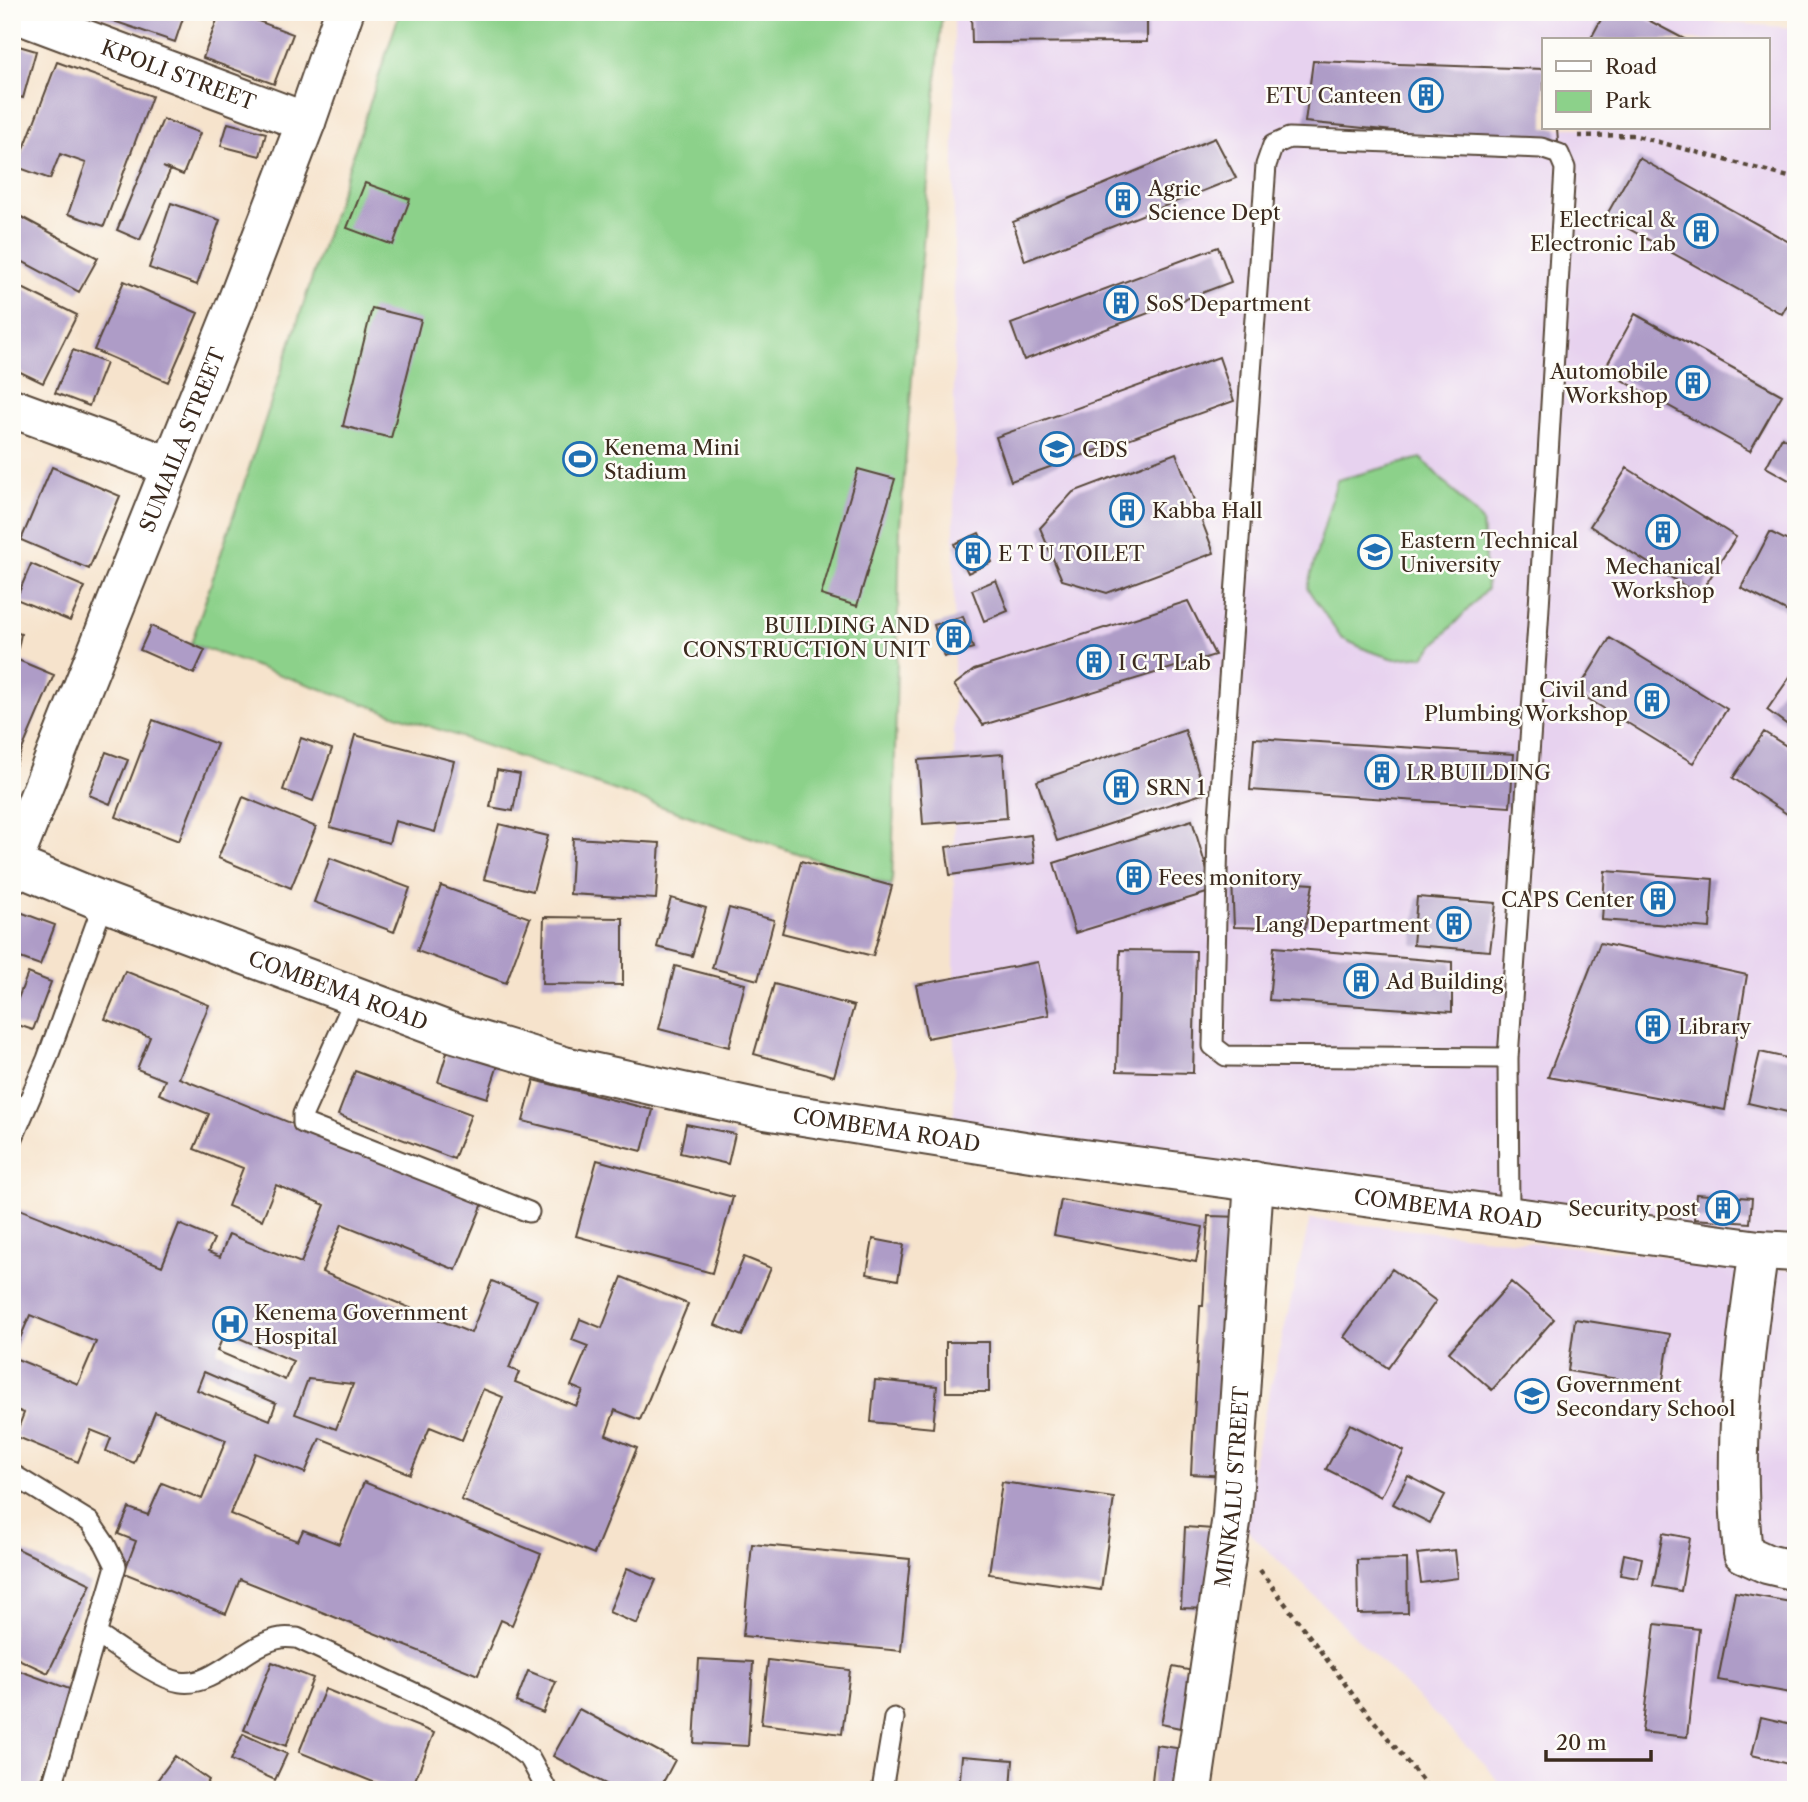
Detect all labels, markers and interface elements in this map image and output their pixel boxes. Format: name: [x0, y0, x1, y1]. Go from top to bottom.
street label: KPOLI STREET: [98, 34, 260, 115]
legend: [1542, 38, 1770, 130]
text: Road: [1605, 54, 1657, 79]
building icon: ETU Canteen: [1407, 76, 1445, 114]
place label: ETU Canteen: [1265, 83, 1402, 108]
text: Park: [1605, 88, 1651, 113]
place label: Agric Science Dept: [1147, 176, 1281, 225]
building icon: Agric Science Dept: [1104, 181, 1142, 219]
place label: Electrical & Electronic Lab: [1530, 207, 1676, 256]
building icon: Electrical & Electronic Lab: [1682, 212, 1720, 250]
building icon: SoS Department: [1102, 284, 1140, 322]
place label: SoS Department: [1146, 291, 1311, 316]
street label: SUMAILA STREET: [134, 344, 230, 535]
place label: Automobile Workshop: [1549, 359, 1668, 408]
building icon: Automobile Workshop: [1674, 364, 1712, 402]
school or university icon: CDS: [1038, 430, 1076, 468]
place label: Kenema Mini Stadium: [604, 435, 740, 484]
place label: CDS: [1082, 437, 1128, 462]
sports icon: Kenema Mini Stadium: [561, 440, 599, 478]
building icon: Kabba Hall: [1108, 491, 1146, 529]
place label: Kabba Hall: [1152, 498, 1263, 523]
building icon: Mechanical Workshop: [1644, 513, 1682, 551]
place label: Eastern Technical University: [1400, 528, 1578, 577]
school or university icon: Eastern Technical University: [1356, 533, 1394, 571]
building icon: E T U TOILET: [954, 534, 992, 572]
place label: E T U TOILET: [998, 541, 1145, 566]
place label: Mechanical Workshop: [1605, 554, 1721, 603]
place label: BUILDING AND CONSTRUCTION UNIT: [683, 613, 930, 662]
building icon: BUILDING AND CONSTRUCTION UNIT: [935, 618, 973, 656]
building icon: I C T Lab: [1075, 643, 1113, 681]
place label: I C T Lab: [1118, 650, 1211, 675]
place label: Civil and Plumbing Workshop: [1424, 677, 1628, 726]
building icon: Civil and Plumbing Workshop: [1633, 682, 1671, 720]
building icon: LR BUILDING: [1363, 753, 1401, 791]
place label: LR BUILDING: [1406, 760, 1551, 785]
building icon: SRN 1: [1102, 768, 1140, 806]
place label: SRN 1: [1146, 775, 1206, 800]
building icon: Fees monitory: [1115, 858, 1153, 896]
place label: Fees monitory: [1158, 865, 1302, 890]
building icon: CAPS Center: [1639, 880, 1677, 918]
place label: CAPS Center: [1501, 887, 1634, 912]
building icon: Lang Department: [1435, 905, 1473, 943]
place label: Lang Department: [1254, 912, 1431, 937]
street label: COMBEMA ROAD: [245, 945, 432, 1035]
building icon: Ad Building: [1342, 962, 1380, 1000]
place label: Ad Building: [1385, 969, 1504, 994]
building icon: Library: [1634, 1007, 1672, 1045]
place label: Library: [1678, 1014, 1751, 1039]
street label: COMBEMA ROAD: [791, 1102, 982, 1156]
street label: COMBEMA ROAD: [1352, 1183, 1544, 1233]
building icon: Security post: [1704, 1189, 1742, 1227]
place label: Security post: [1568, 1196, 1699, 1221]
place label: Kenema Government Hospital: [254, 1300, 469, 1349]
hospital icon: Kenema Government Hospital: [211, 1305, 249, 1343]
place label: Government Secondary School: [1556, 1372, 1735, 1421]
school or university icon: Government Secondary School: [1513, 1377, 1551, 1415]
street label: MINKALU STREET: [1209, 1385, 1253, 1589]
scale bar: [1546, 1718, 1650, 1762]
text: 20 m: [1556, 1730, 1607, 1755]

